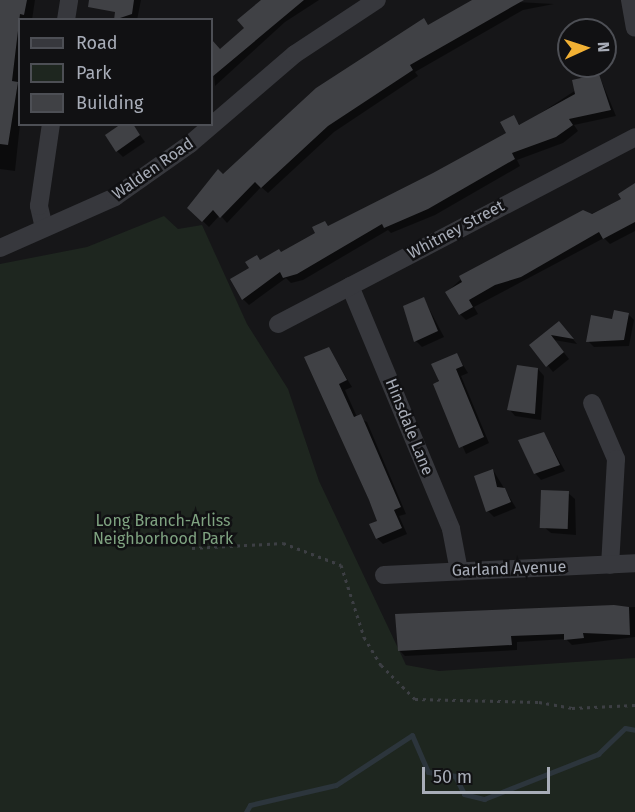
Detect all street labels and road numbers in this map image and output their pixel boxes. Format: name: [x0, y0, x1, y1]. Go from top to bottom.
street label: Walden Road: [109, 134, 197, 204]
street label: Whitney Street: [405, 197, 507, 263]
street label: Hinsdale Lane: [381, 376, 437, 478]
street label: Garland Avenue: [451, 557, 567, 581]

